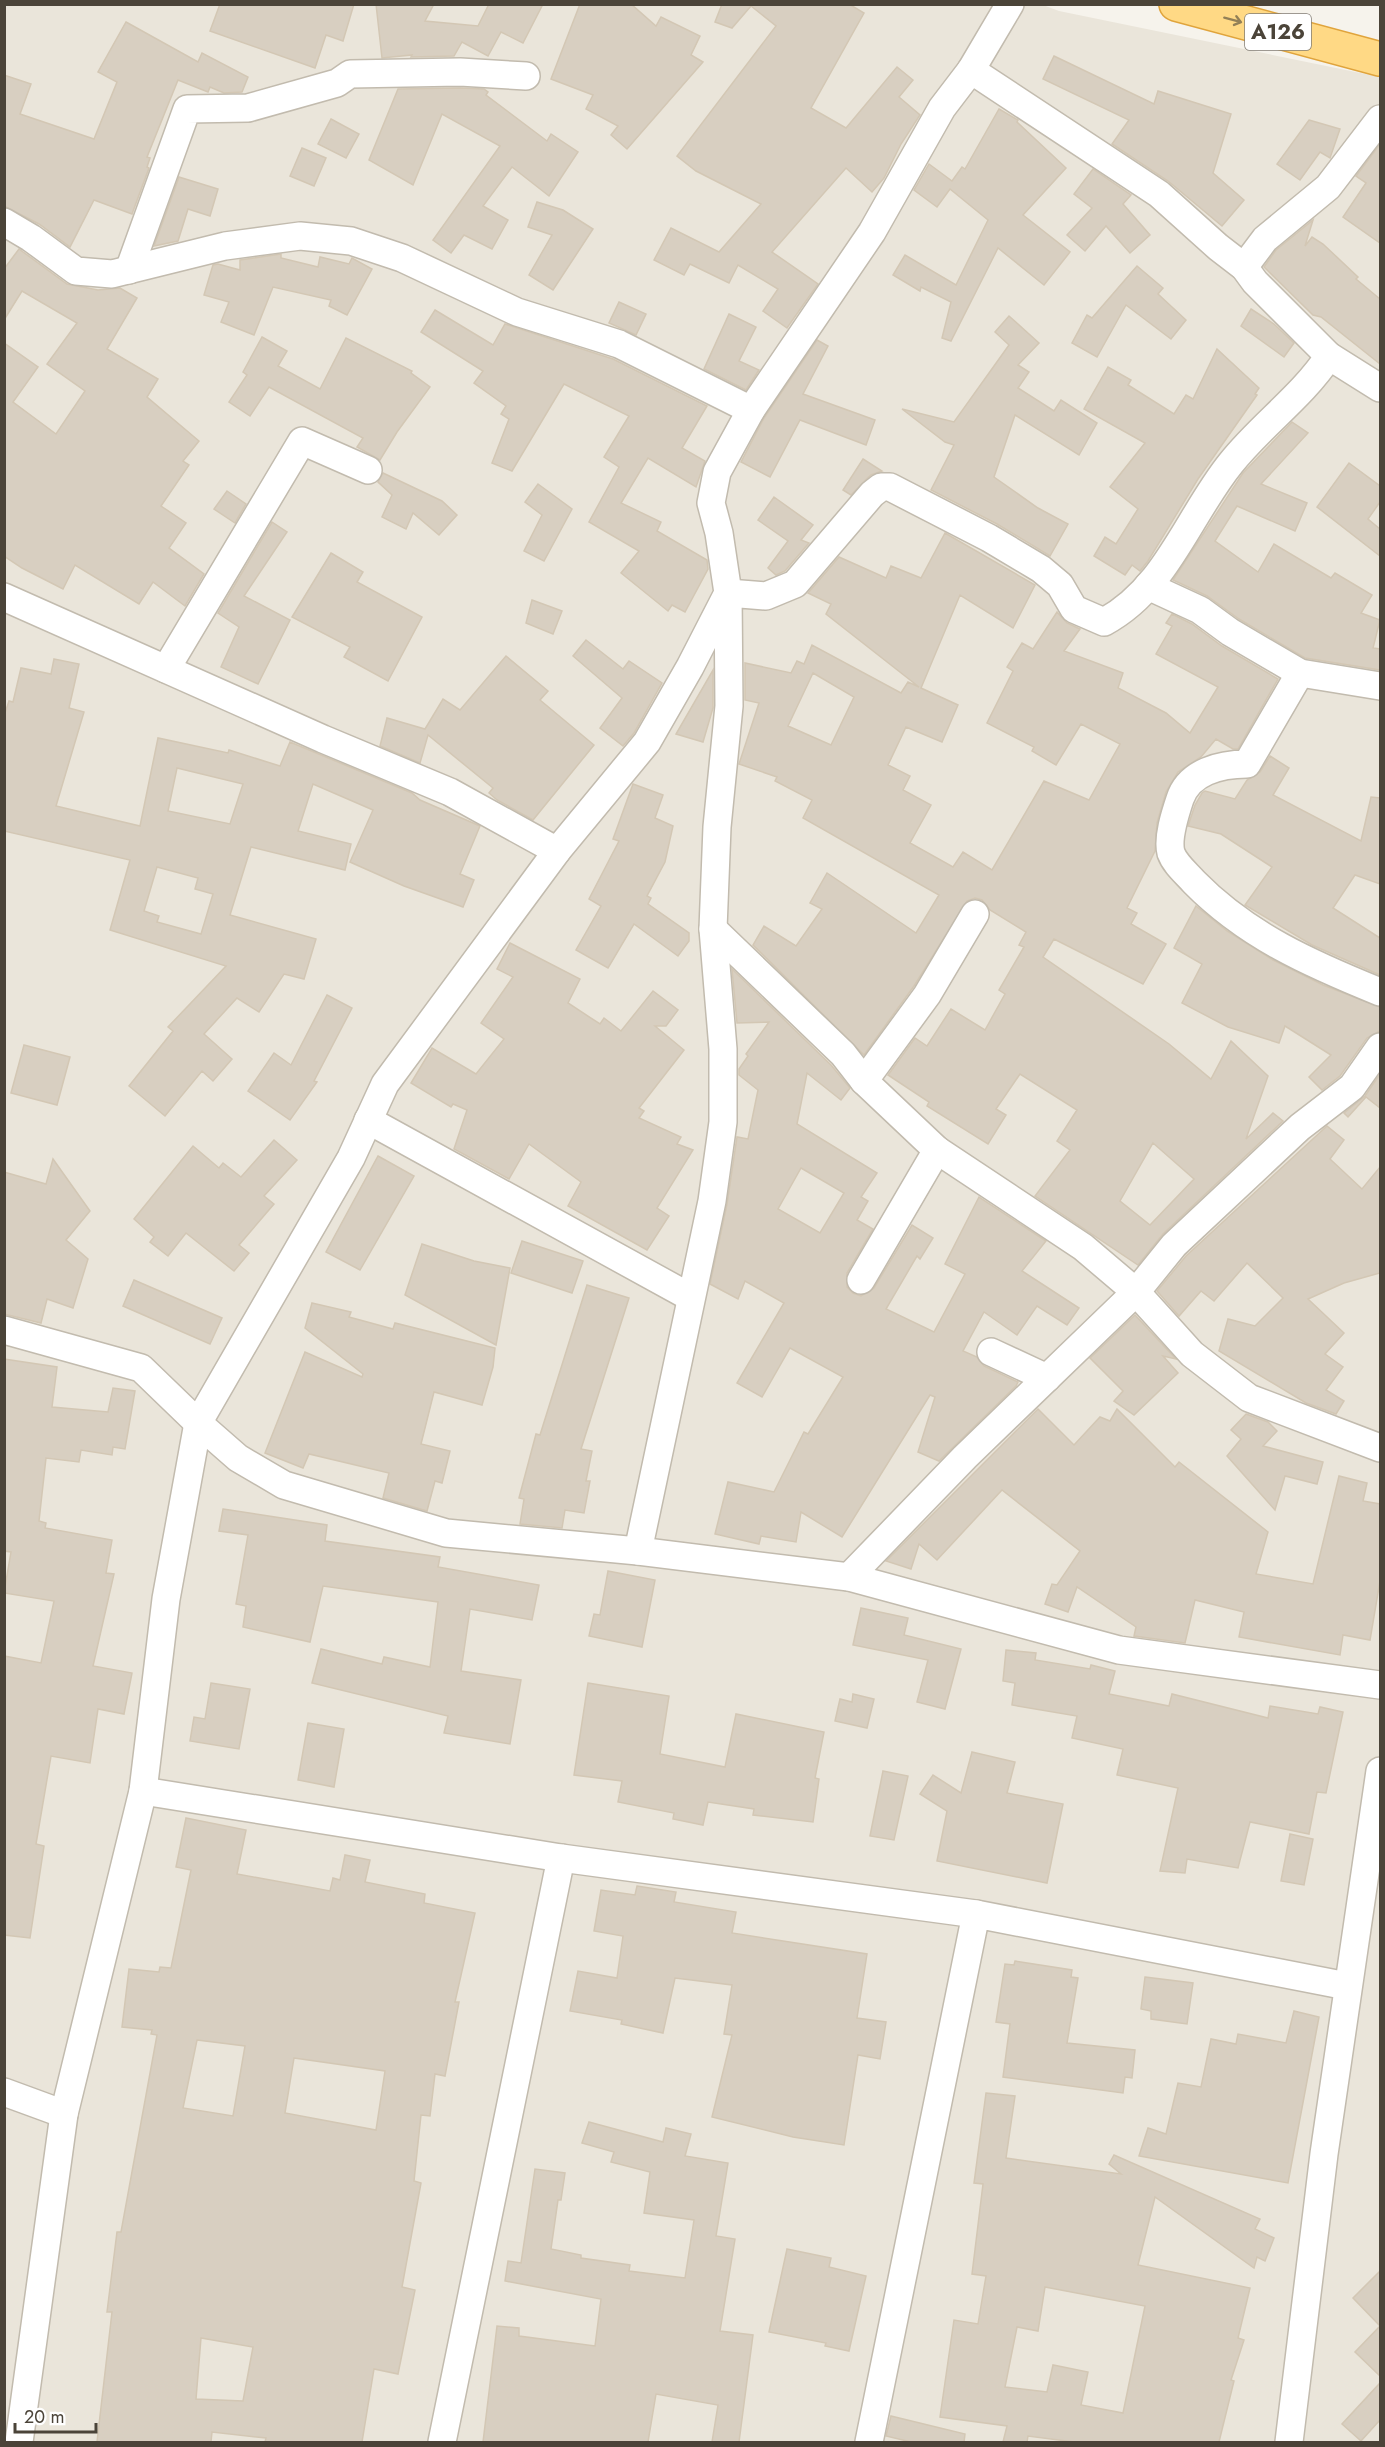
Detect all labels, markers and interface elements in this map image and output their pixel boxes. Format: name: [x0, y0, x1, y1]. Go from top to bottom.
one-way arrow: [1223, 14, 1242, 26]
road number: A126: [1245, 14, 1311, 50]
scale bar: [15, 2396, 96, 2434]
text: 20 m: [24, 2404, 64, 2430]

